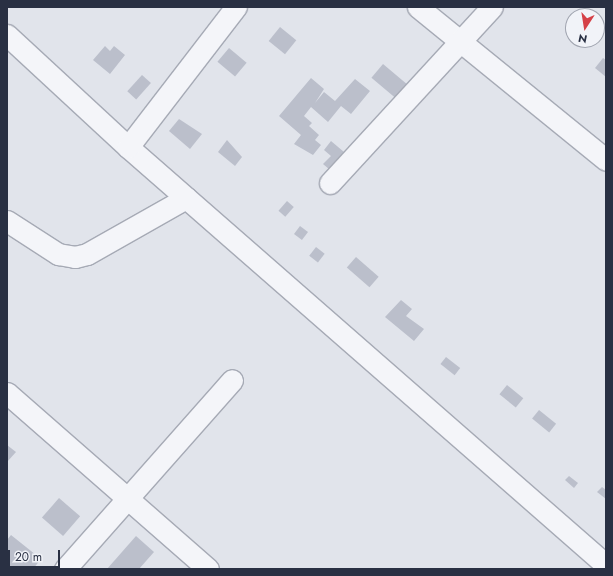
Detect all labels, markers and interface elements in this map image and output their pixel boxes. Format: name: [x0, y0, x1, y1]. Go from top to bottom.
north arrow: [565, 8, 605, 48]
text: N: [577, 30, 589, 47]
scale bar: [10, 542, 62, 568]
text: 20 m: [15, 548, 42, 566]

